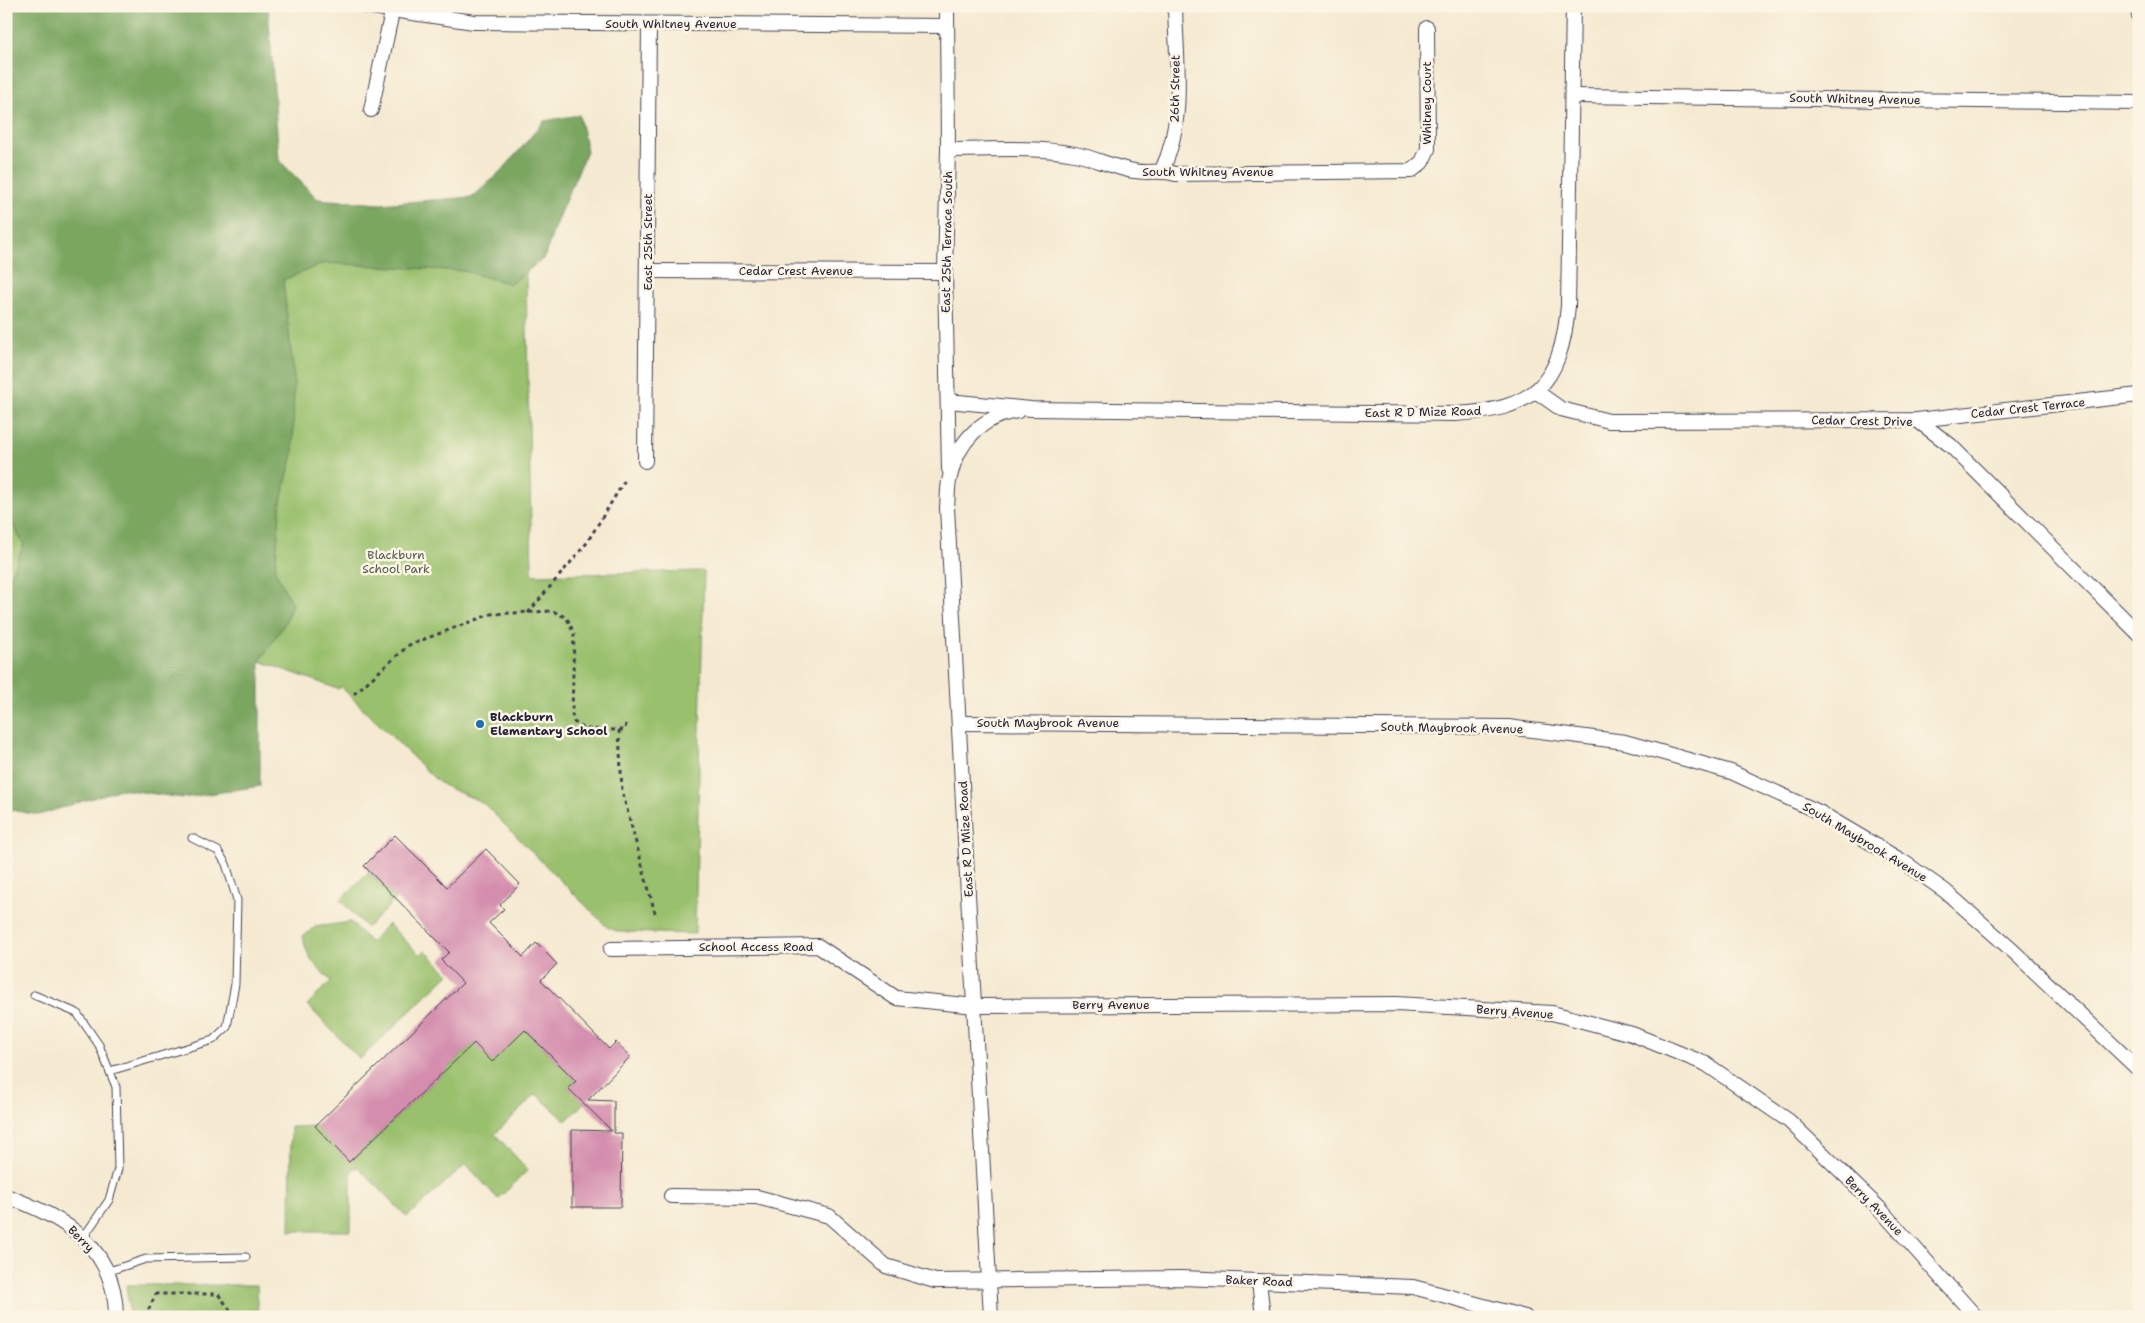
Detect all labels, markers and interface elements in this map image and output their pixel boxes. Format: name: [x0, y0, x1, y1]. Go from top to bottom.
street label: South Whitney Avenue: [605, 16, 737, 32]
street label: 26th Street: [1166, 55, 1184, 123]
street label: Whitney Court: [1419, 61, 1435, 145]
street label: South Whitney Avenue: [1789, 90, 1921, 108]
street label: South Whitney Avenue: [1142, 164, 1274, 180]
street label: East 25th Terrace South: [938, 171, 956, 313]
street label: East 25th Street: [640, 193, 656, 291]
street label: Cedar Crest Avenue: [739, 263, 853, 279]
street label: Cedar Crest Terrace: [1970, 394, 2086, 422]
street label: East R D Mize Road: [1365, 403, 1482, 421]
street label: Cedar Crest Drive: [1811, 412, 1913, 430]
park label: Blackburn School Park: [362, 547, 430, 577]
place label: Blackburn Elementary School: [490, 709, 607, 739]
street label: South Maybrook Avenue: [977, 715, 1120, 731]
marker: Blackburn Elementary School: [474, 718, 486, 730]
street label: South Maybrook Avenue: [1381, 719, 1524, 737]
street label: East R D Mize Road: [955, 780, 977, 898]
street label: South Maybrook Avenue: [1800, 798, 1930, 886]
street label: School Access Road: [699, 939, 814, 955]
street label: Berry Avenue: [1072, 997, 1150, 1013]
street label: Berry Avenue: [1476, 1001, 1554, 1023]
street label: Berry Avenue: [1841, 1173, 1907, 1240]
street label: Berry: [64, 1222, 98, 1256]
street label: Baker Road: [1225, 1272, 1293, 1290]

